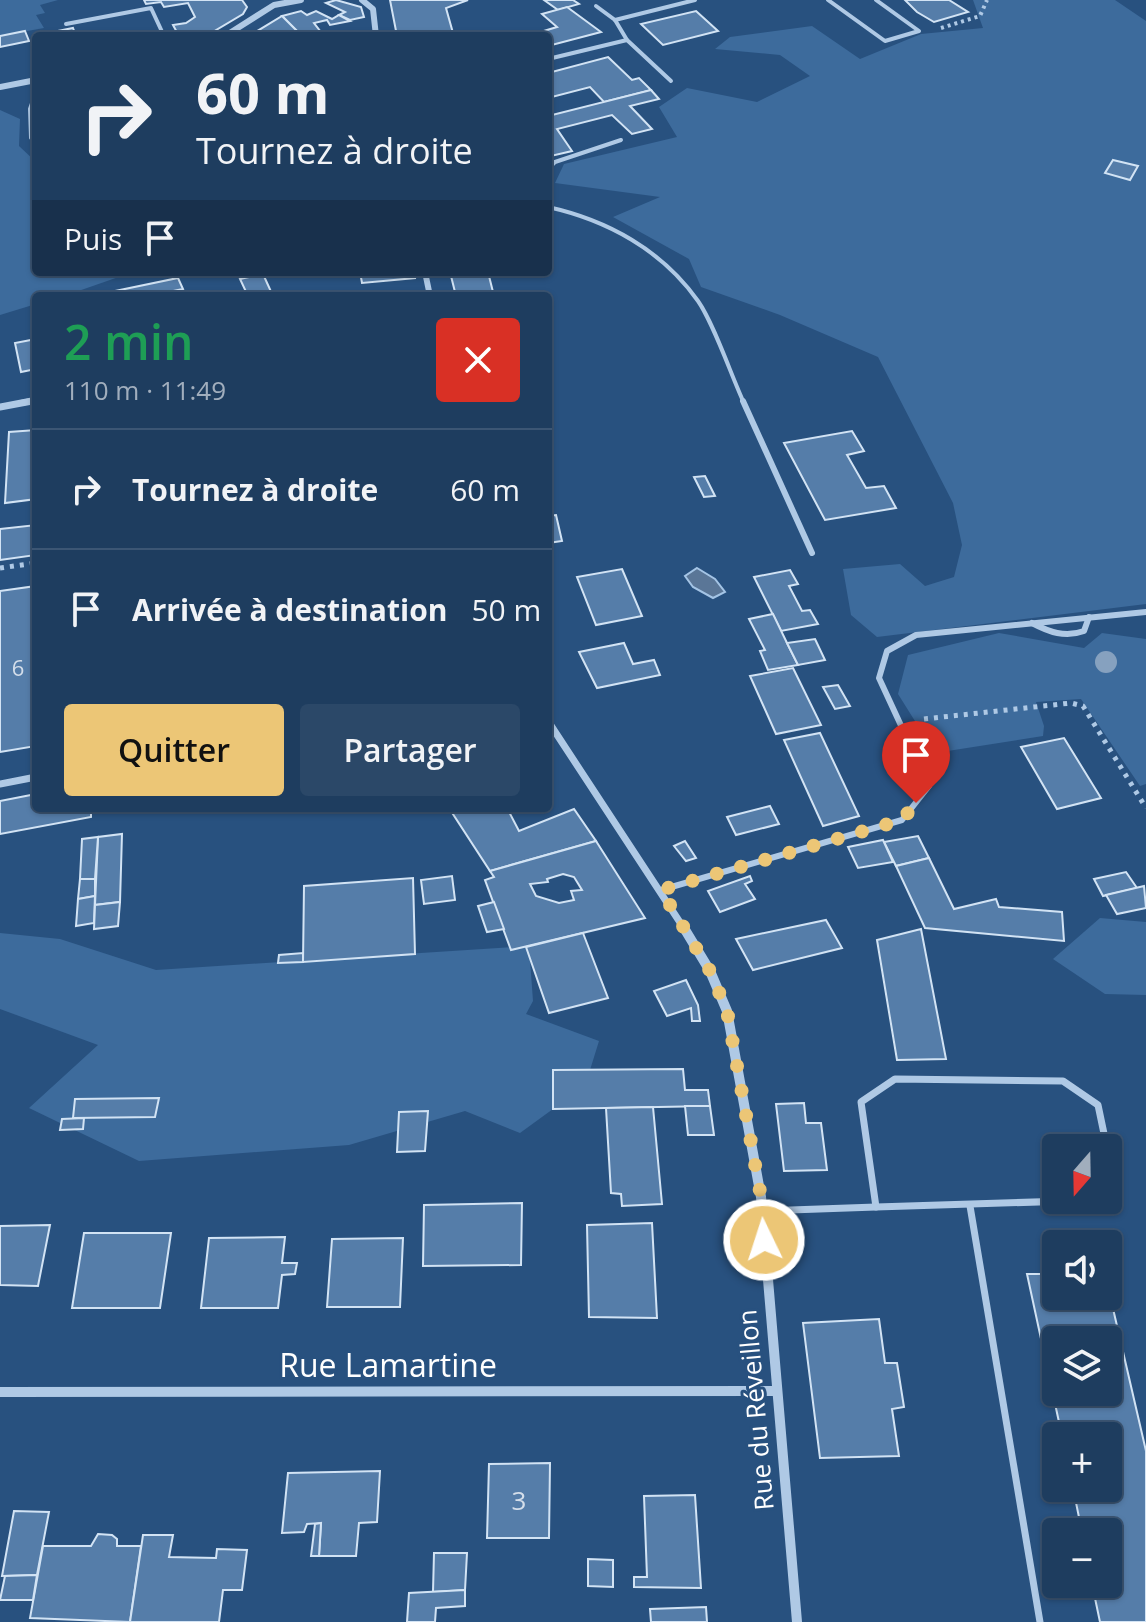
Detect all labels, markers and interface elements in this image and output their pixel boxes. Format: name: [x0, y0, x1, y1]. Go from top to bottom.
text: 60 m: [196, 54, 330, 130]
icon: right: [64, 64, 168, 168]
text: Tournez à droite: [196, 126, 473, 175]
icon: arrive: [138, 216, 182, 260]
text: Puis: [64, 218, 122, 259]
text: 2 min: [64, 309, 194, 374]
button: close: [436, 318, 520, 402]
text: 110 m · 11:49: [64, 372, 226, 408]
icon: right: [64, 467, 108, 511]
text: Tournez à droite: [132, 469, 378, 510]
text: 60 m: [450, 469, 520, 510]
icon: arrive: [64, 587, 108, 631]
text: Arrivée à destination: [132, 589, 447, 630]
text: 50 m: [471, 589, 541, 630]
house number: 6: [12, 652, 24, 682]
button: Quitter: [64, 704, 284, 796]
button: Partager: [300, 704, 520, 796]
pin: [882, 721, 950, 803]
icon: arrive: [894, 733, 938, 777]
north arrow: [1042, 1134, 1122, 1214]
map controls: [1042, 1134, 1122, 1598]
position arrow: [722, 1198, 806, 1282]
button: sound: [1042, 1230, 1122, 1310]
street label: Rue du Réveillon: [728, 1308, 782, 1512]
button: layers: [1042, 1326, 1122, 1406]
street label: Rue Lamartine: [279, 1343, 497, 1386]
button: +: [1042, 1422, 1122, 1502]
house number: 3: [512, 1482, 526, 1518]
button: −: [1042, 1518, 1122, 1598]

